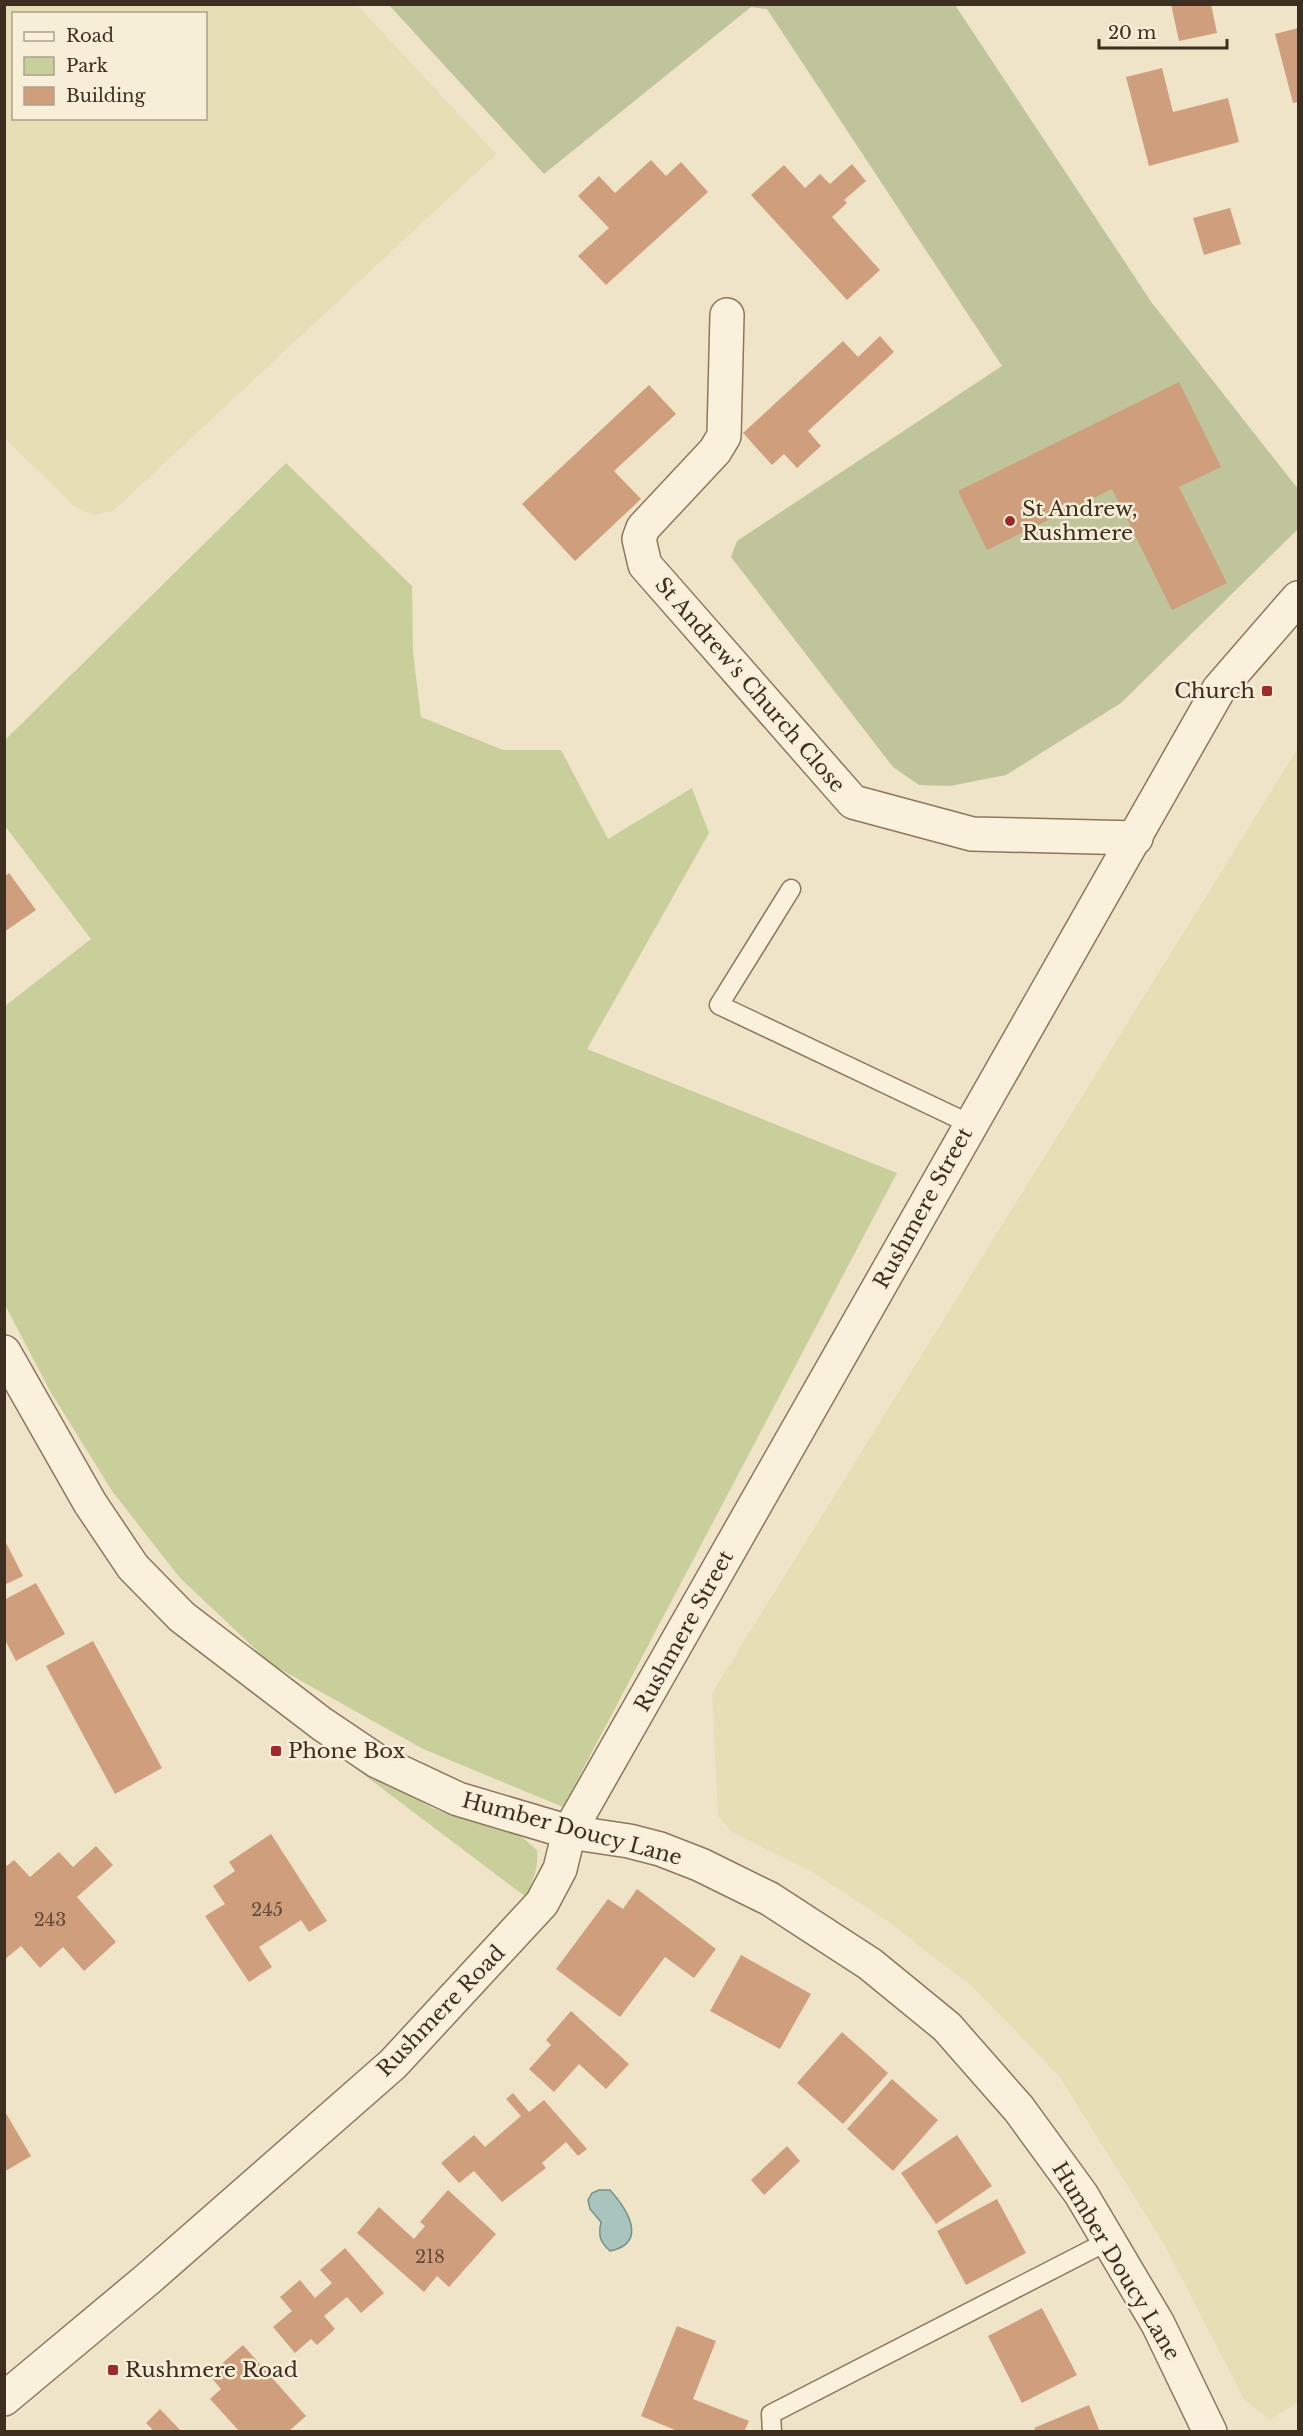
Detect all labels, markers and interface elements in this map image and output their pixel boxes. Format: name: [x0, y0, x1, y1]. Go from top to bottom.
legend: [12, 12, 207, 120]
scale bar: [1099, 12, 1226, 50]
text: 20 m: [1108, 22, 1156, 44]
text: Road: [66, 25, 114, 47]
text: Park: [66, 55, 108, 77]
text: Building: [66, 85, 145, 107]
place label: St Andrew, Rushmere: [1022, 496, 1138, 546]
marker: St Andrew, Rushmere: [1003, 514, 1017, 528]
street label: St Andrew's Church Close: [649, 572, 851, 798]
place label: Church: [1174, 678, 1255, 704]
marker: Church: [1260, 684, 1274, 698]
street label: Rushmere Street: [868, 1123, 978, 1293]
street label: Rushmere Street: [629, 1546, 739, 1716]
place label: Phone Box: [288, 1738, 405, 1764]
marker: Phone Box: [269, 1744, 283, 1758]
street label: Humber Doucy Lane: [459, 1787, 685, 1871]
house number: 245: [251, 1899, 283, 1921]
house number: 243: [34, 1909, 66, 1931]
street label: Rushmere Road: [372, 1940, 510, 2082]
street label: Humber Doucy Lane: [1046, 2157, 1186, 2365]
house number: 218: [415, 2246, 445, 2268]
place label: Rushmere Road: [125, 2357, 298, 2383]
marker: Rushmere Road: [106, 2363, 120, 2377]

